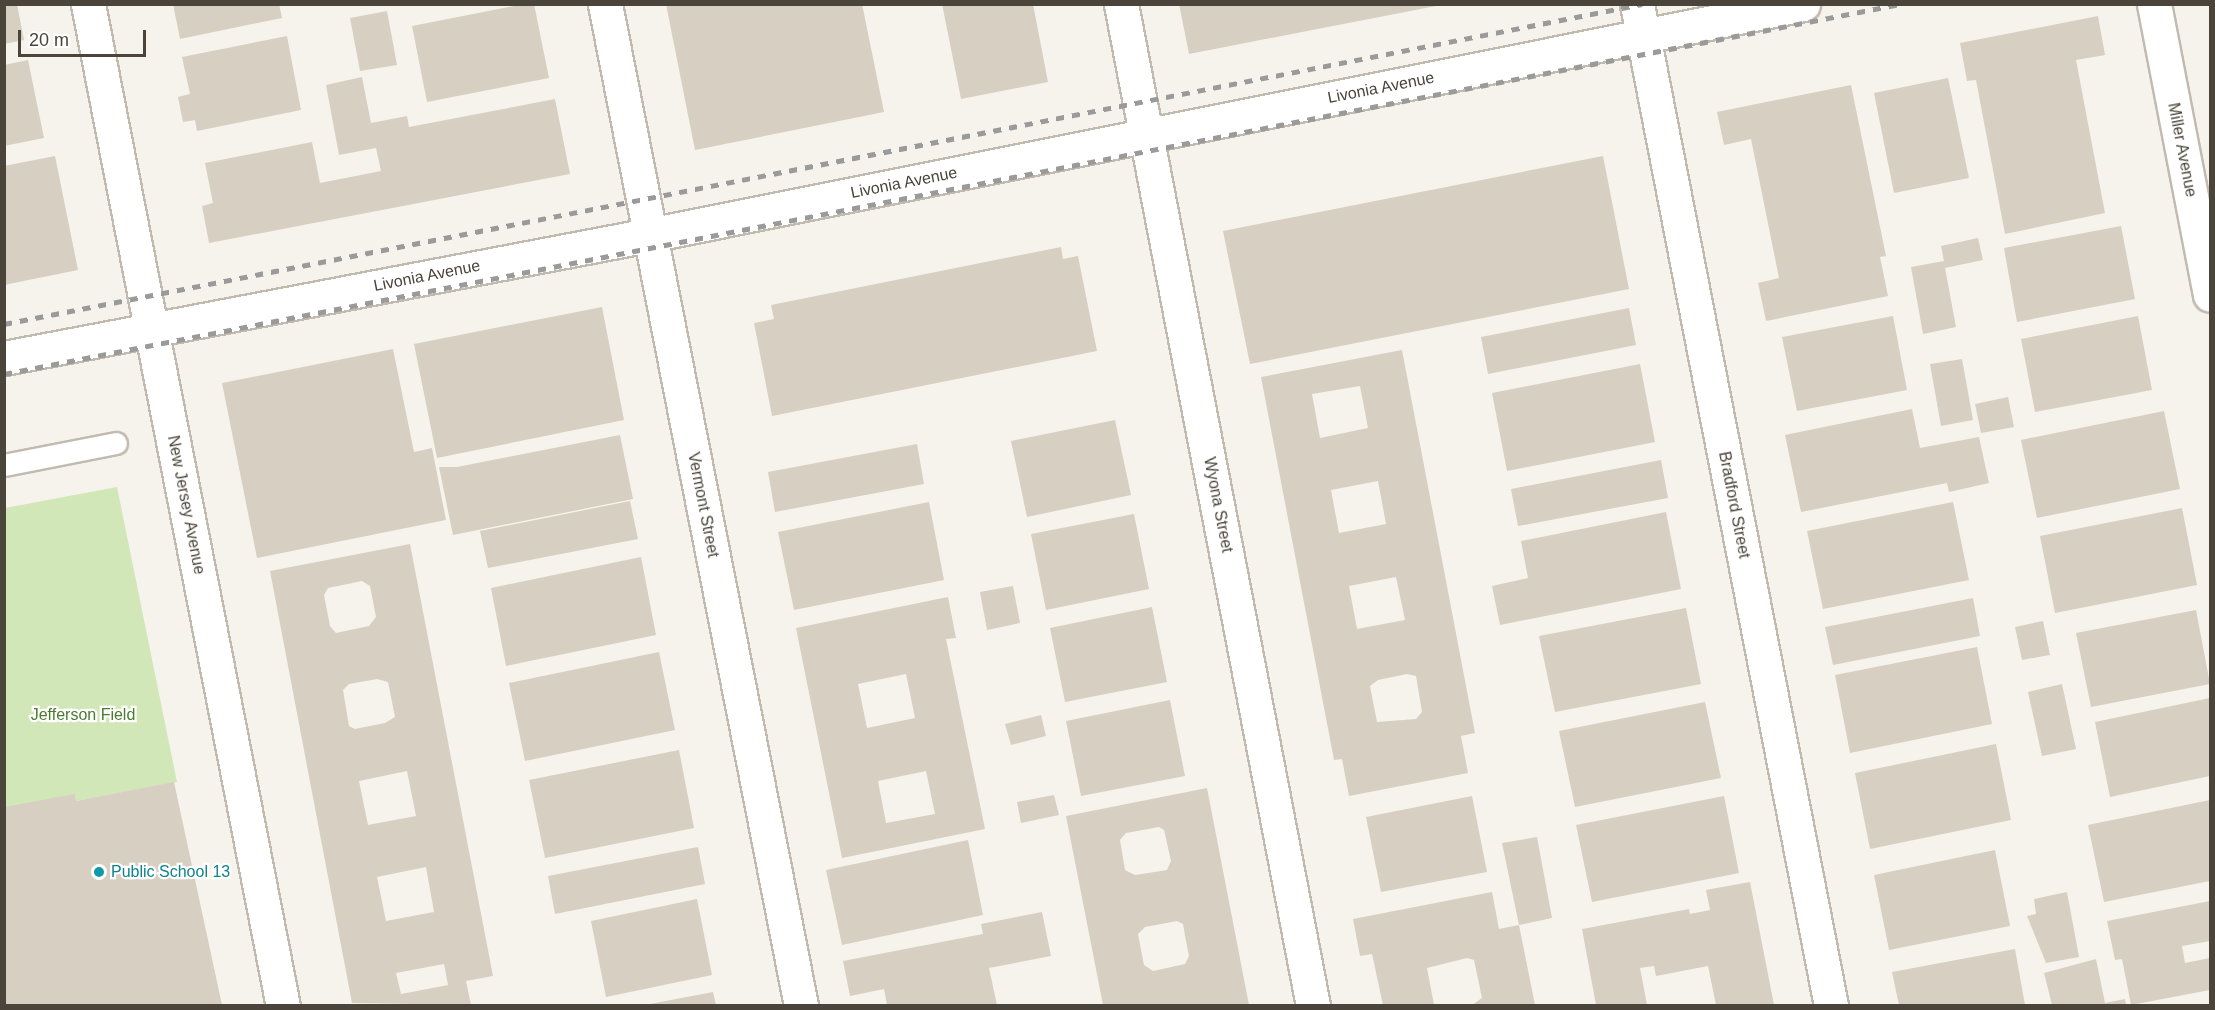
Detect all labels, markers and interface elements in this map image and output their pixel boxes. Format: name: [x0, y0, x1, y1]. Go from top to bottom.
scale bar: [21, 18, 148, 56]
text: 20 m: [29, 30, 69, 50]
street label: Livonia Avenue: [1326, 68, 1436, 108]
street label: Miller Avenue: [2163, 101, 2201, 199]
street label: Livonia Avenue: [849, 163, 959, 203]
street label: Livonia Avenue: [372, 256, 482, 296]
street label: New Jersey Avenue: [163, 433, 209, 577]
street label: Bradford Street: [1714, 450, 1754, 560]
street label: Vermont Street: [683, 451, 723, 559]
street label: Wyona Street: [1199, 456, 1237, 554]
park label: Jefferson Field: [31, 705, 135, 725]
place label: Public School 13: [111, 862, 230, 882]
marker: Public School 13: [92, 865, 106, 879]

